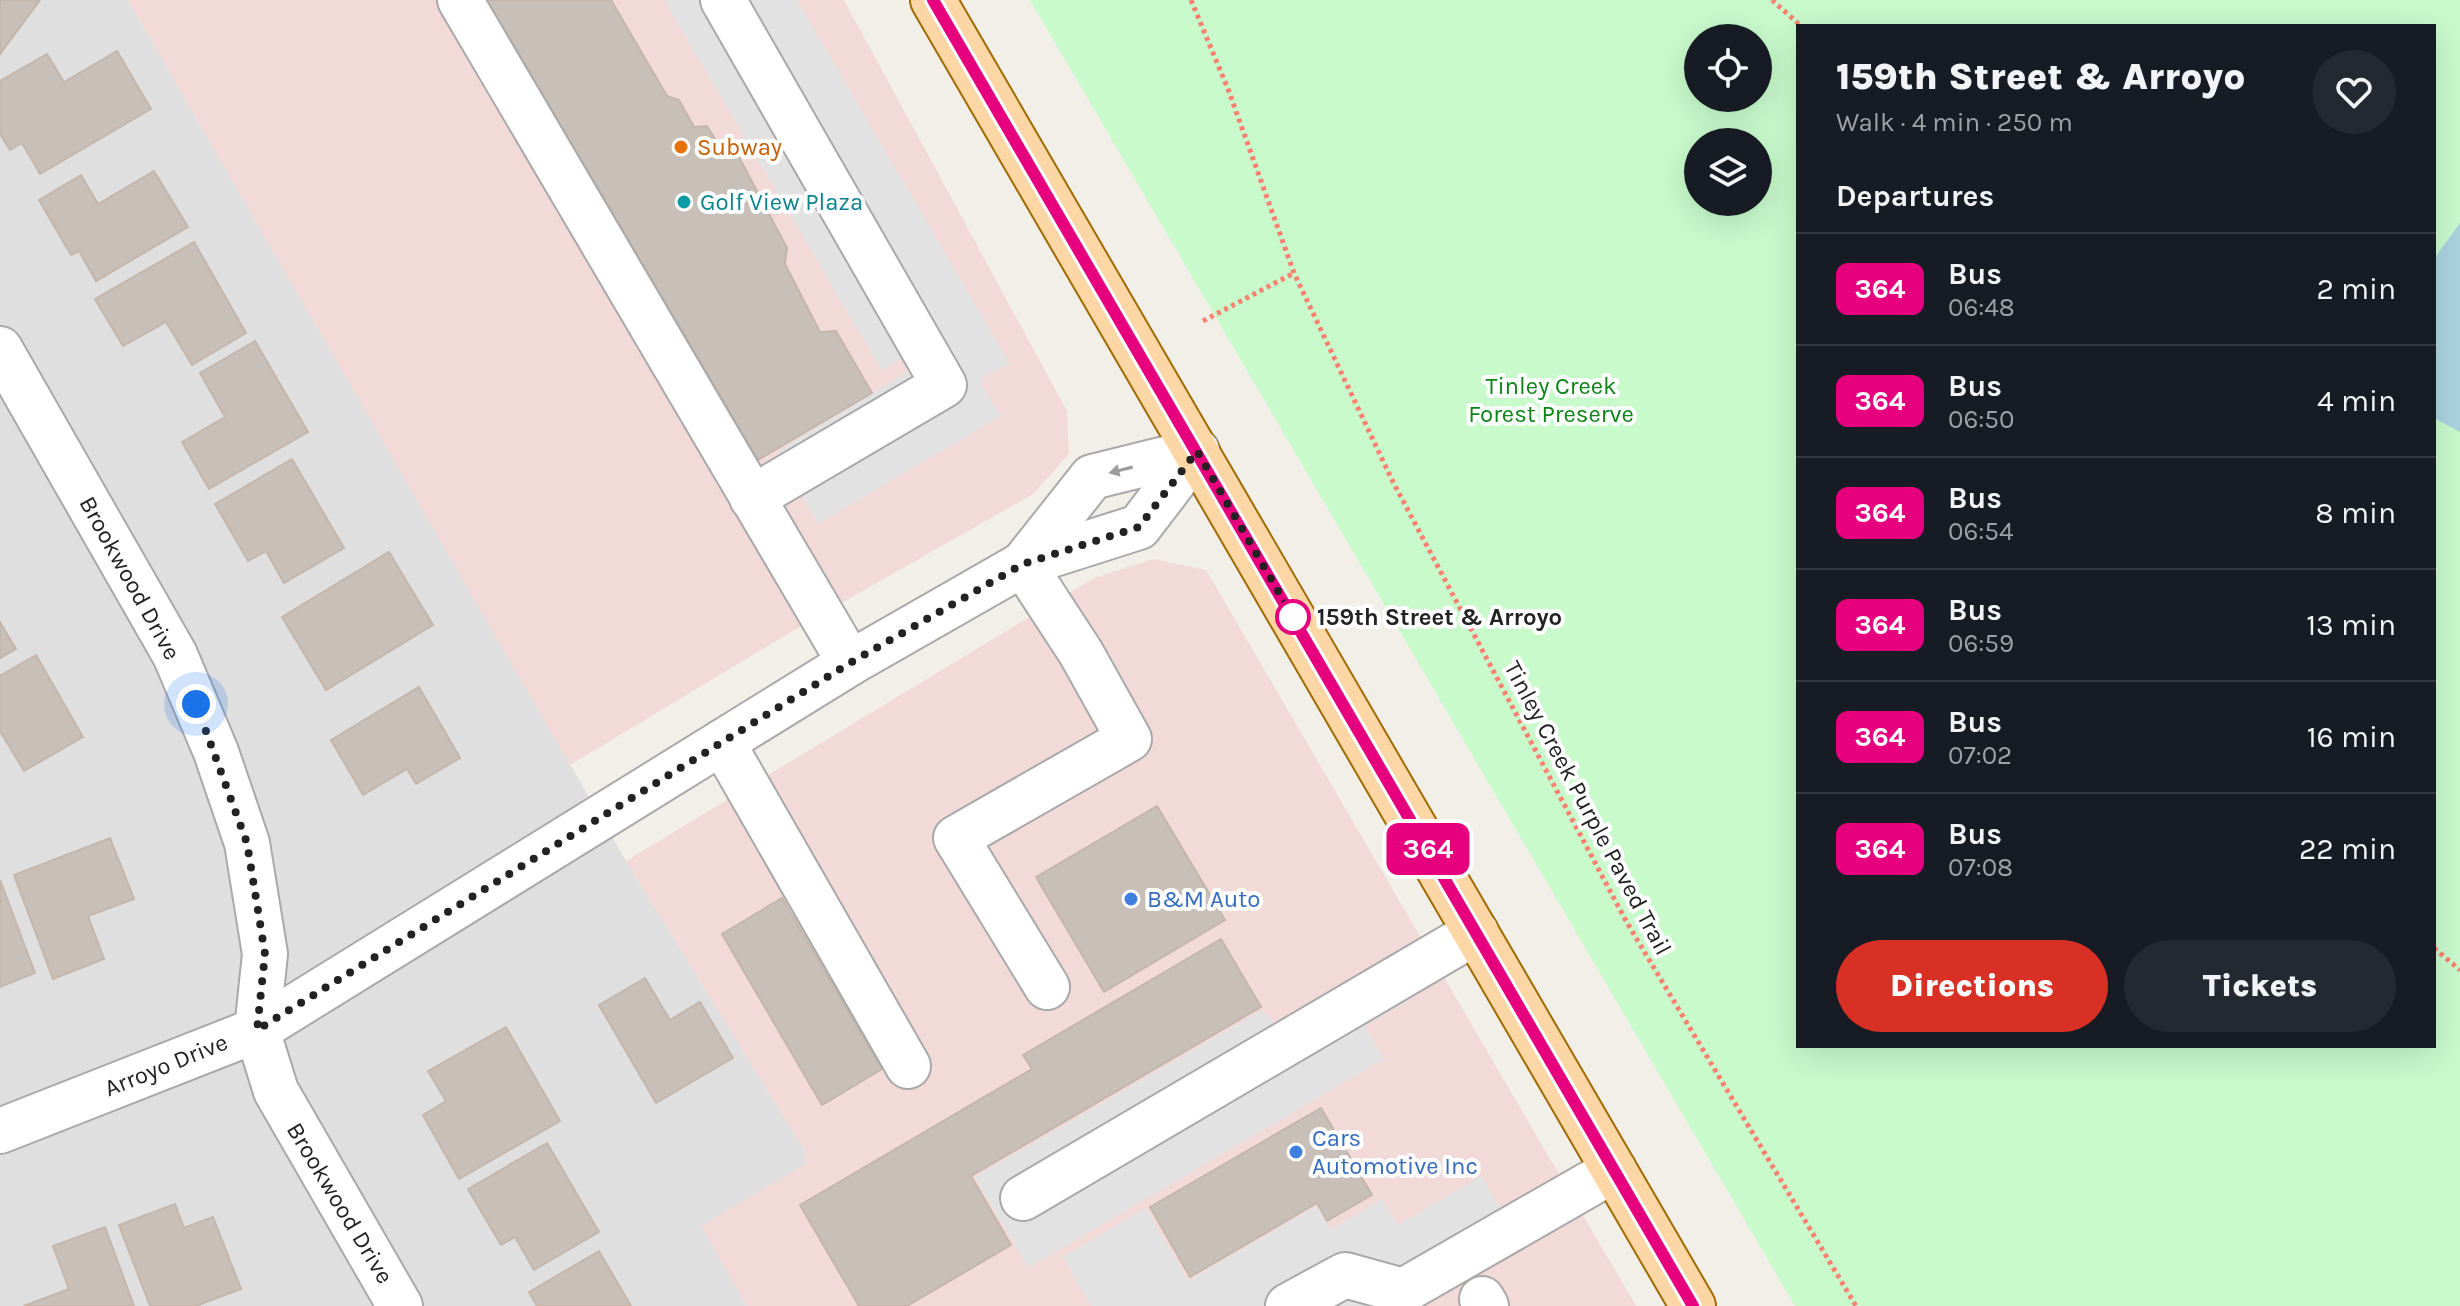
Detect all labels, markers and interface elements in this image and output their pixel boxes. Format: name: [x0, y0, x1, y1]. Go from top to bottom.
map controls: [1684, 24, 1772, 216]
button: locate: [1684, 24, 1772, 112]
button: heart: [2312, 50, 2396, 134]
text: 159th Street & Arroyo: [1836, 54, 2245, 99]
text: Walk · 4 min · 250 m: [1836, 107, 2073, 138]
button: layers: [1684, 128, 1772, 216]
place label: Subway: [697, 133, 782, 161]
marker: Subway: [672, 138, 690, 156]
text: Departures: [1836, 178, 1994, 214]
place label: Golf View Plaza: [700, 188, 863, 216]
marker: Golf View Plaza: [675, 193, 693, 211]
text: Bus: [1948, 256, 2002, 292]
text: 2 min: [2316, 271, 2396, 307]
text: 364: [1854, 272, 1906, 305]
text: 06:48: [1948, 292, 2015, 323]
text: Bus: [1948, 368, 2002, 404]
park label: Tinley Creek Forest Preserve: [1468, 372, 1634, 428]
text: 4 min: [2317, 383, 2396, 419]
text: 364: [1854, 384, 1906, 417]
text: 06:50: [1948, 404, 2014, 435]
one-way arrow: [1108, 465, 1133, 477]
text: Bus: [1948, 480, 2002, 516]
street label: Brookwood Drive: [73, 491, 187, 665]
text: 8 min: [2315, 495, 2396, 531]
text: 364: [1854, 496, 1906, 529]
text: 06:54: [1948, 516, 2014, 547]
text: Bus: [1948, 592, 2002, 628]
marker: 159th Street & Arroyo: [1276, 600, 1310, 634]
place label: 159th Street & Arroyo: [1317, 603, 1562, 631]
text: 13 min: [2306, 607, 2396, 643]
text: 364: [1854, 608, 1906, 641]
text: 06:59: [1948, 628, 2014, 659]
street label: Tinley Creek Purple Paved Trail: [1498, 656, 1678, 960]
your location: [176, 684, 216, 724]
text: Bus: [1948, 704, 2002, 740]
text: 16 min: [2307, 719, 2396, 755]
text: 364: [1854, 720, 1906, 753]
text: 07:02: [1948, 740, 2012, 771]
text: Bus: [1948, 816, 2002, 852]
line badge: 364: [1382, 823, 1474, 875]
text: 22 min: [2299, 831, 2396, 867]
text: 364: [1402, 832, 1454, 865]
text: 364: [1854, 832, 1906, 865]
text: 07:08: [1948, 852, 2013, 883]
place label: B&M Auto: [1147, 885, 1260, 913]
marker: B&M Auto: [1122, 890, 1140, 908]
button: Directions: [1836, 940, 2108, 1032]
button: Tickets: [2124, 940, 2396, 1032]
street label: Arroyo Drive: [100, 1028, 232, 1102]
street label: Brookwood Drive: [281, 1117, 399, 1289]
place label: Cars Automotive Inc: [1312, 1124, 1478, 1180]
marker: Cars Automotive Inc: [1287, 1143, 1305, 1161]

